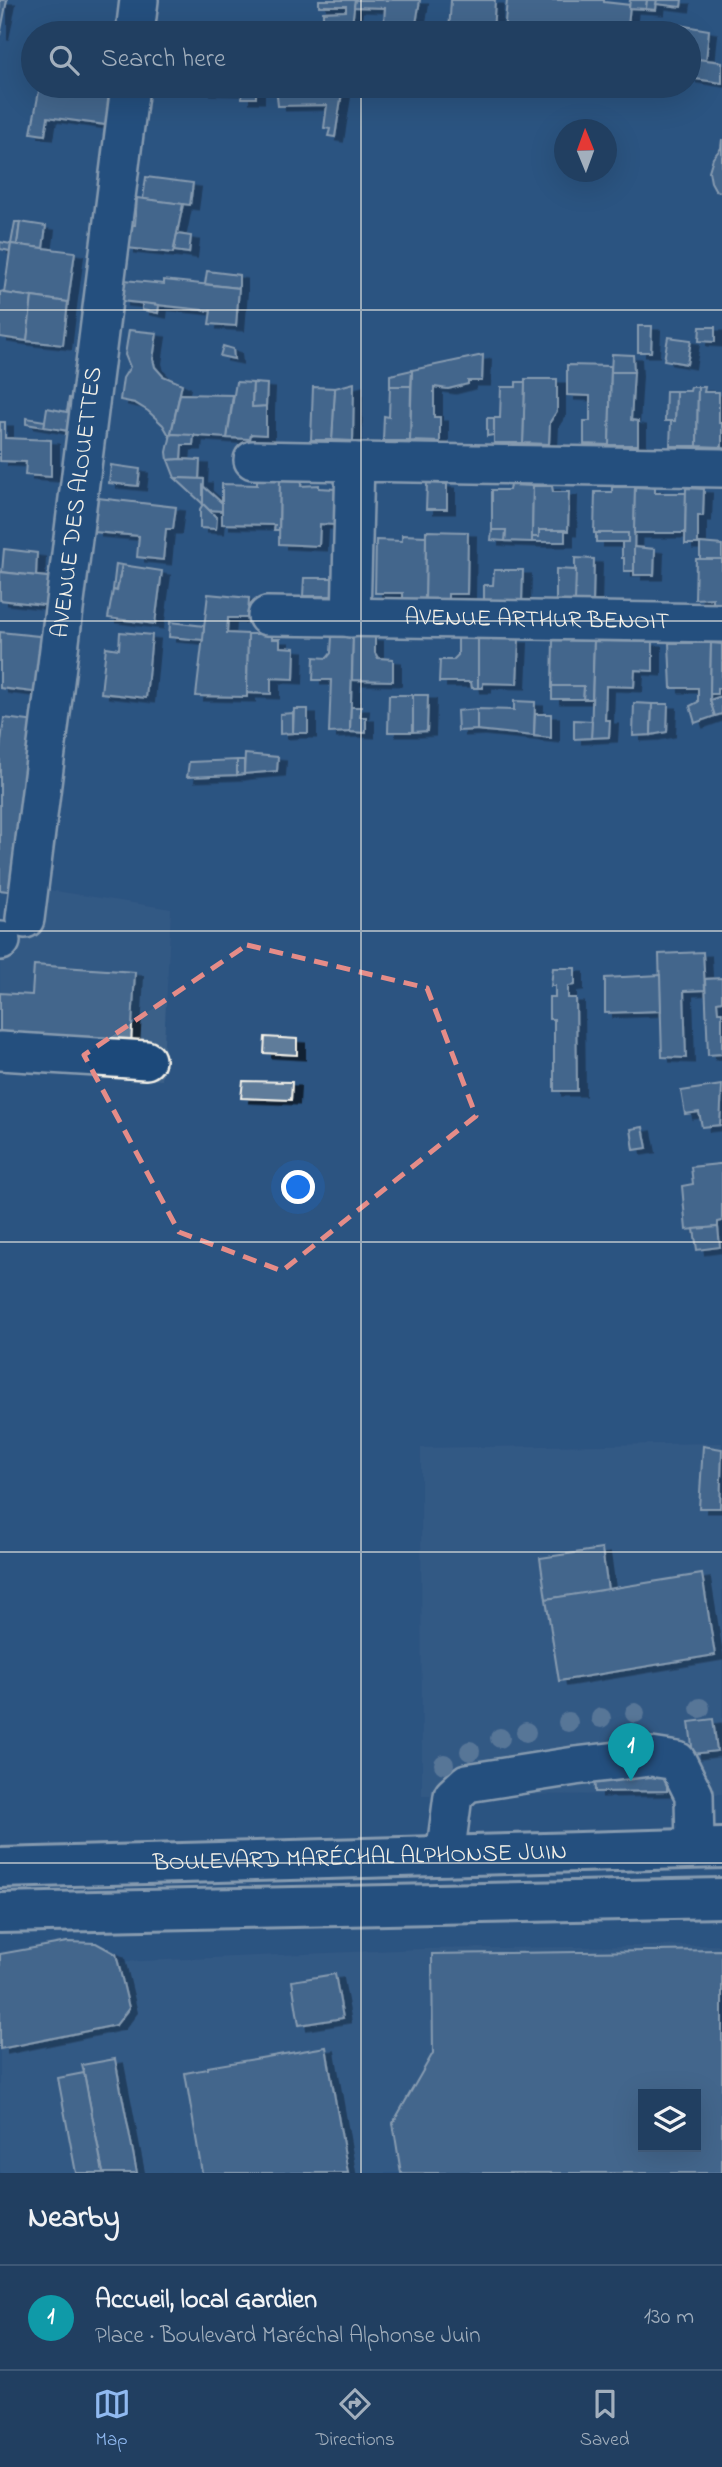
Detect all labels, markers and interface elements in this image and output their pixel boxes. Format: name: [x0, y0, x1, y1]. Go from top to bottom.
search box: [21, 21, 701, 98]
icon: search: [45, 41, 83, 79]
text: Search here: [101, 41, 226, 79]
north arrow: [554, 119, 617, 182]
street label: AVENUE DES ALOUETTES: [43, 365, 112, 640]
street label: AVENUE ARTHUR BENOIT: [404, 601, 670, 640]
your location: [281, 1170, 315, 1204]
pin: 1: [608, 1723, 654, 1781]
street label: BOULEVARD MARÉCHAL ALPHONSE JUIN: [151, 1835, 567, 1881]
map controls: [638, 2089, 701, 2152]
button: layers: [638, 2089, 701, 2152]
text: Nearby: [28, 2197, 120, 2241]
text: Accueil, local Gardien: [95, 2282, 317, 2320]
text: 1: [47, 2301, 55, 2334]
text: 130 m: [644, 2301, 694, 2334]
text: Place · Boulevard Maréchal Alphonse Juin: [95, 2320, 481, 2353]
tab: Map: [93, 2385, 131, 2454]
tab: Directions: [316, 2385, 395, 2454]
tab: Saved: [580, 2385, 629, 2454]

